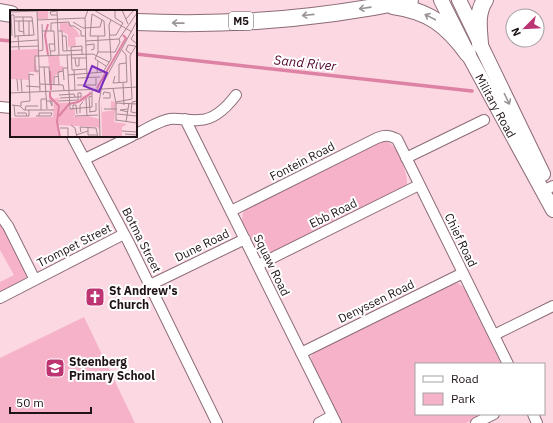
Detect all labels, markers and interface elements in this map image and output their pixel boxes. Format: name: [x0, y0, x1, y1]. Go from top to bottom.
one-way arrow: [358, 4, 371, 12]
north arrow: [505, 8, 545, 48]
inset map: [10, 10, 137, 137]
one-way arrow: [301, 11, 314, 19]
road number: M5: [229, 12, 253, 30]
one-way arrow: [425, 13, 437, 21]
one-way arrow: [172, 19, 185, 27]
text: N: [508, 26, 524, 39]
water label: Sand River: [273, 51, 338, 75]
street label: Military Road: [473, 71, 520, 140]
one-way arrow: [504, 93, 511, 105]
street label: Fontein Road: [267, 138, 337, 184]
street label: Ebb Road: [307, 195, 359, 231]
street label: Botma Street: [119, 205, 165, 275]
street label: Chief Road: [442, 211, 480, 269]
street label: Trompet Street: [34, 220, 114, 270]
street label: Dune Road: [172, 225, 232, 265]
street label: Squaw Road: [251, 232, 293, 298]
street label: Denyssen Road: [336, 276, 416, 326]
place label: St Andrew's Church: [109, 283, 178, 312]
church icon: St Andrew's Church: [84, 286, 106, 308]
place label: Steenberg Primary School: [69, 354, 155, 383]
school or university icon: Steenberg Primary School: [44, 357, 66, 379]
legend: [415, 363, 545, 415]
text: Road: [451, 371, 479, 386]
scale bar: [10, 389, 91, 415]
text: Park: [451, 391, 476, 406]
text: 50 m: [16, 395, 44, 410]

